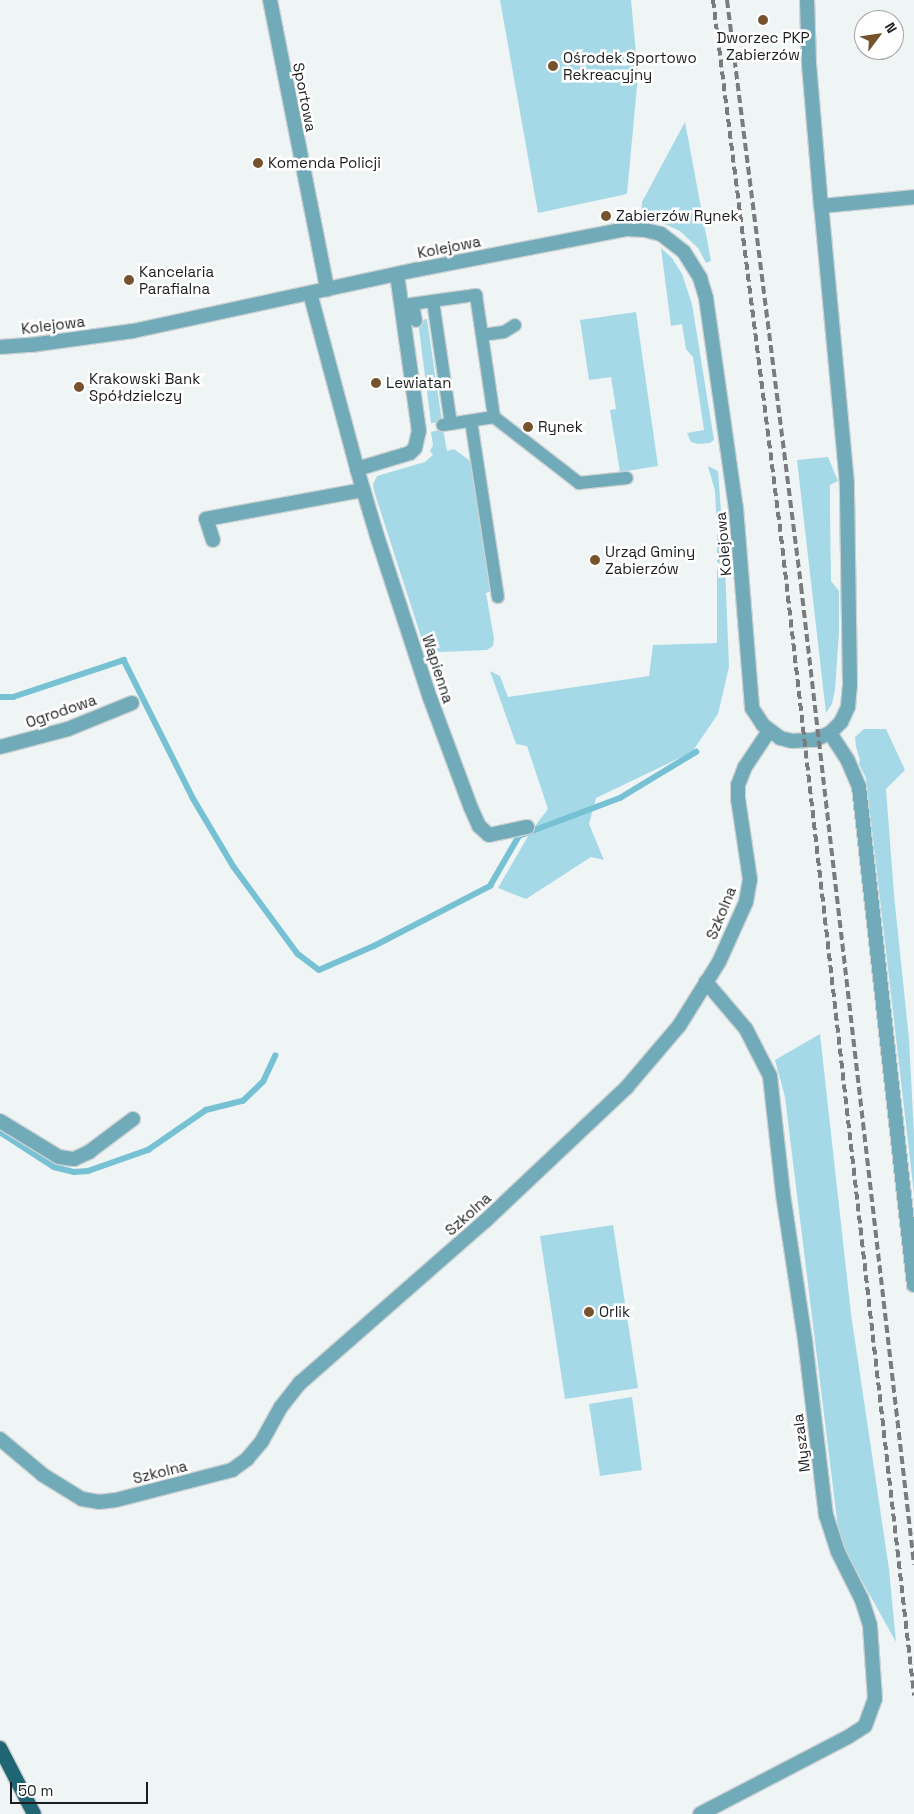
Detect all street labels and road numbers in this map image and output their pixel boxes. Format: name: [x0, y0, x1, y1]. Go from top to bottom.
street label: Sportowa: [289, 61, 321, 133]
street label: Kolejowa: [416, 232, 482, 262]
street label: Kolejowa: [20, 312, 86, 338]
street label: Kolejowa: [711, 511, 735, 577]
street label: Wapienna: [418, 633, 458, 705]
street label: Ogrodowa: [23, 691, 99, 731]
street label: Szkolna: [702, 884, 740, 942]
street label: Szkolna: [441, 1189, 495, 1239]
street label: Myszala: [788, 1413, 814, 1473]
street label: Szkolna: [131, 1457, 189, 1487]

